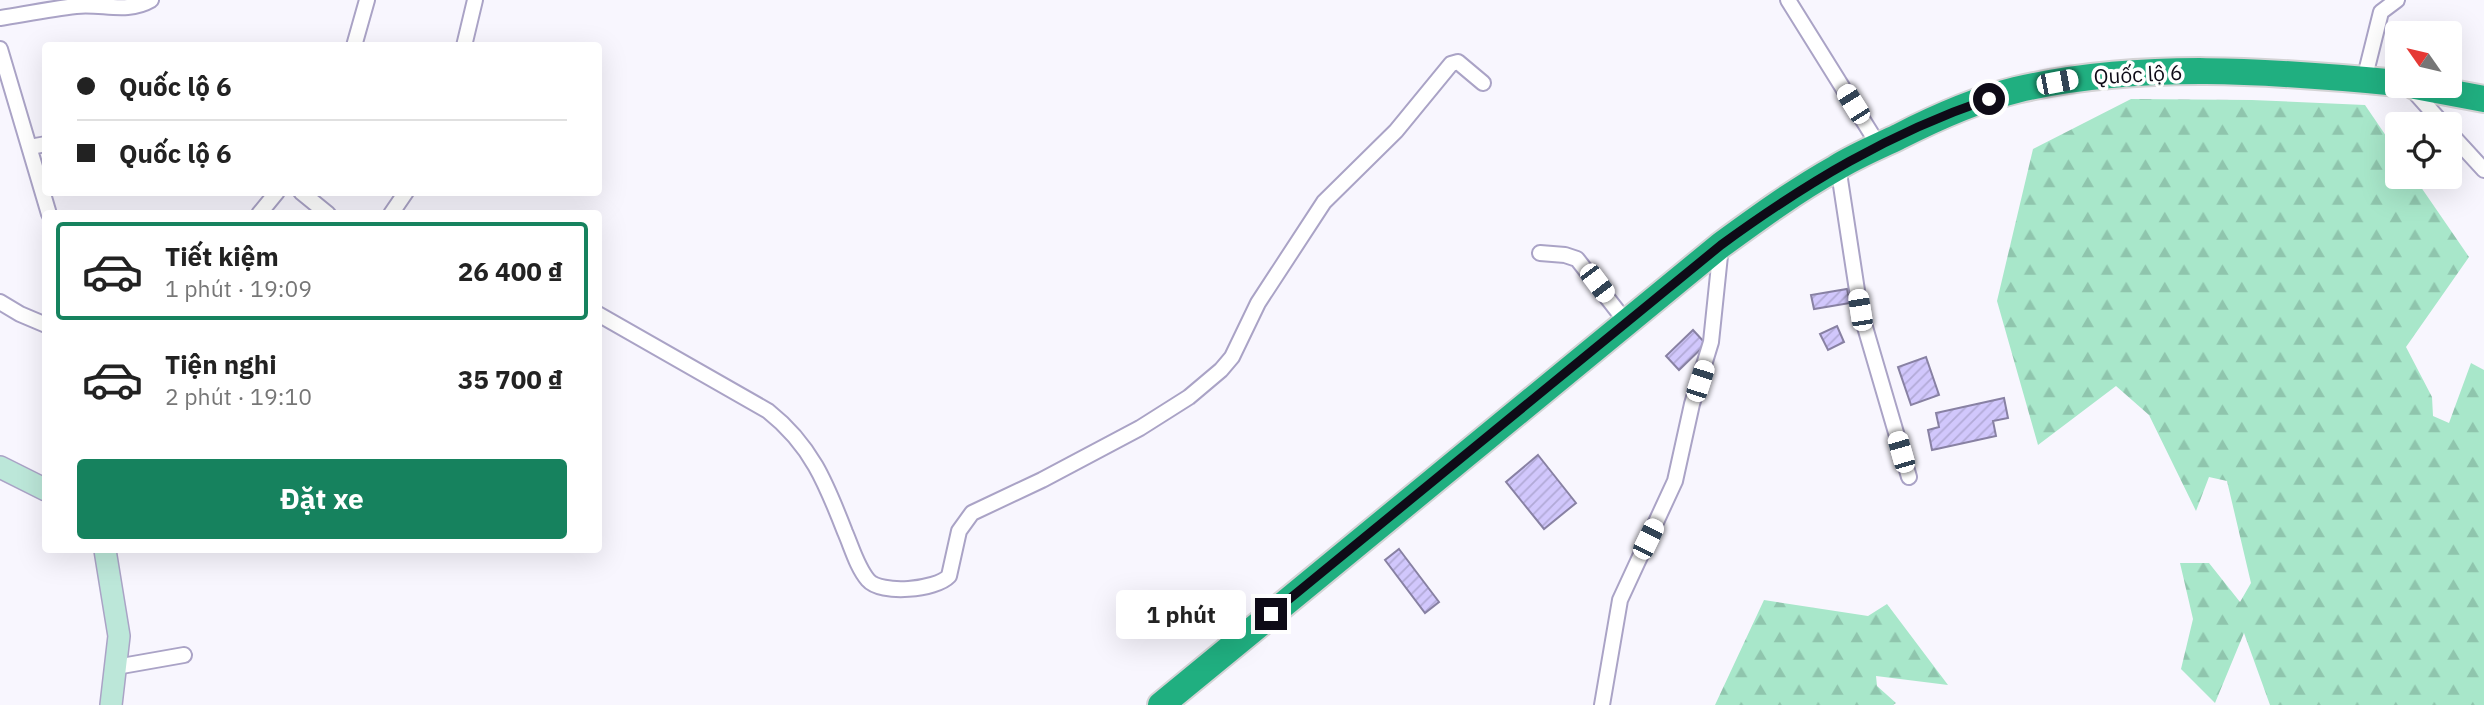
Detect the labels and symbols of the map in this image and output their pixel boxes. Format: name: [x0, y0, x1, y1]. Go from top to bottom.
north arrow: [2385, 21, 2462, 98]
street label: Quốc lộ 6: [2093, 58, 2183, 90]
car: [2035, 68, 2080, 96]
car: [1833, 81, 1874, 127]
route start: [1973, 83, 2005, 115]
car: [1576, 260, 1619, 306]
car: [1847, 288, 1874, 332]
car: [1684, 358, 1717, 404]
car: [1886, 429, 1917, 475]
car: [1630, 516, 1667, 562]
callout: 1 phút: [1117, 590, 1246, 638]
route end: [1255, 598, 1287, 630]

